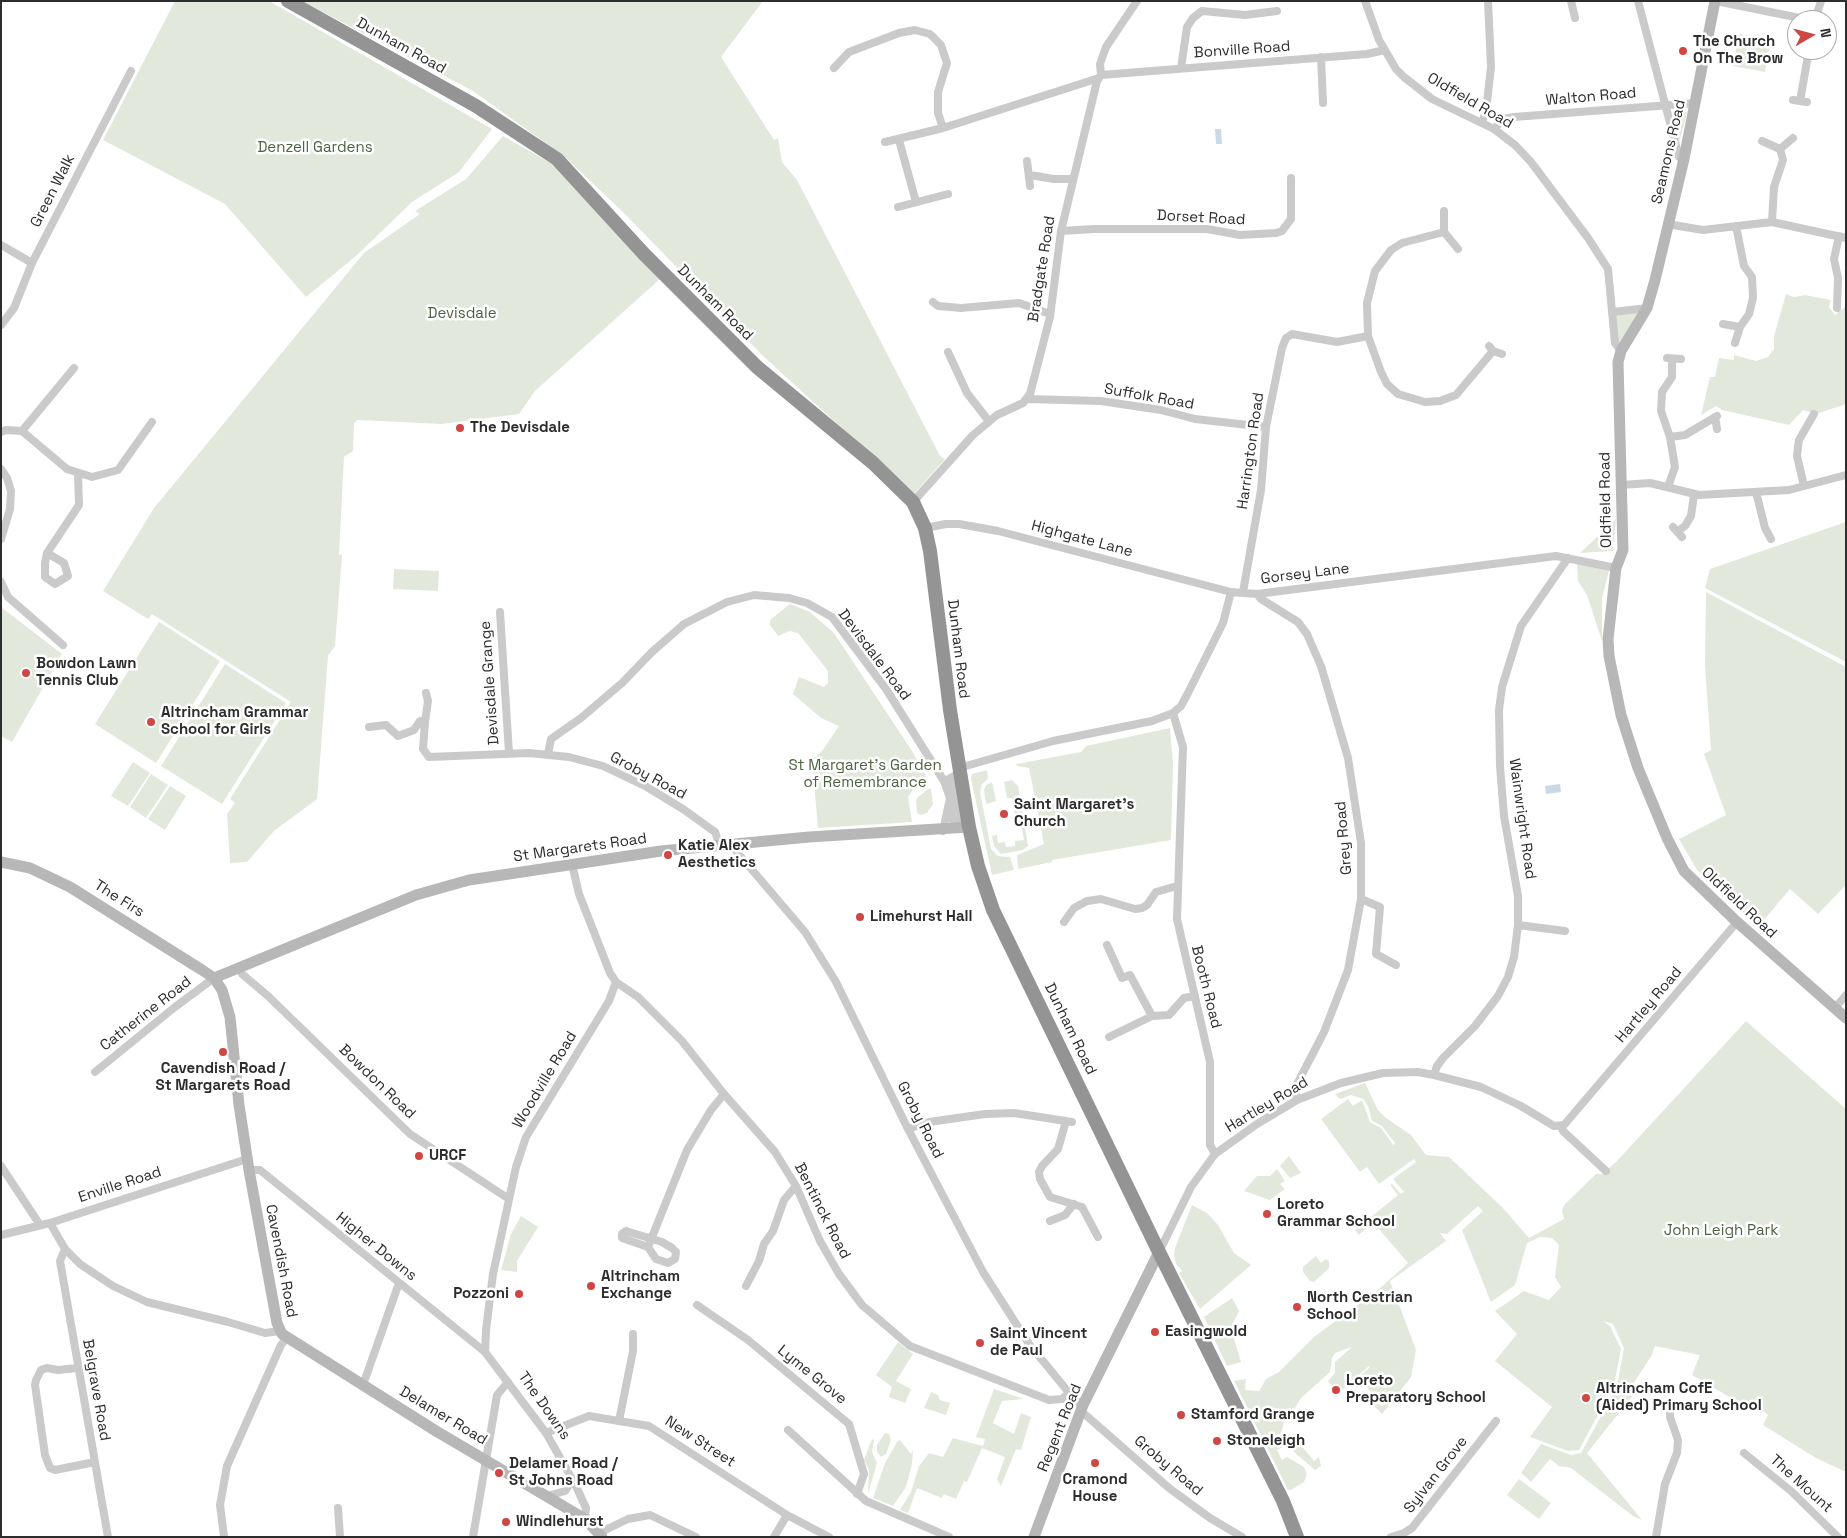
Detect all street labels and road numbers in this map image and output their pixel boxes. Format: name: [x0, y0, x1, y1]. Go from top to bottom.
street label: Dunham Road: [353, 14, 449, 78]
street label: Bonville Road: [1193, 38, 1291, 62]
street label: Oldfield Road: [1424, 69, 1516, 133]
street label: Walton Road: [1545, 84, 1637, 110]
street label: Seamons Road: [1648, 98, 1690, 206]
street label: Green Walk: [27, 152, 79, 230]
street label: Dorset Road: [1156, 207, 1246, 229]
street label: Bradgate Road: [1025, 215, 1059, 323]
street label: Dunham Road: [673, 261, 757, 345]
street label: Suffolk Road: [1103, 380, 1195, 414]
street label: Harrington Road: [1234, 391, 1268, 511]
street label: Oldfield Road: [1596, 452, 1616, 548]
street label: Highgate Lane: [1029, 517, 1135, 561]
street label: Gorsey Lane: [1260, 560, 1350, 588]
street label: Dunham Road: [943, 598, 973, 700]
street label: Devisdale Road: [834, 606, 914, 704]
street label: Devisdale Grange: [477, 620, 503, 746]
street label: Groby Road: [607, 748, 689, 804]
street label: Wainwright Road: [1505, 757, 1539, 881]
street label: Grey Road: [1332, 800, 1356, 876]
street label: St Margarets Road: [512, 830, 648, 866]
street label: Oldfield Road: [1698, 864, 1780, 942]
street label: The Firs: [91, 877, 147, 921]
street label: Booth Road: [1187, 944, 1225, 1030]
street label: Hartley Road: [1612, 963, 1686, 1047]
street label: Catherine Road: [97, 973, 195, 1055]
street label: Dunham Road: [1040, 980, 1100, 1078]
street label: Woodville Road: [509, 1028, 581, 1132]
street label: Bowdon Road: [335, 1041, 419, 1123]
street label: Hartley Road: [1222, 1073, 1312, 1137]
street label: Groby Road: [893, 1078, 947, 1162]
street label: Bentinck Road: [790, 1160, 854, 1262]
street label: Enville Road: [76, 1163, 164, 1207]
street label: Cavendish Road: [261, 1203, 301, 1319]
street label: Higher Downs: [332, 1209, 420, 1285]
street label: Belgrave Road: [78, 1338, 114, 1442]
street label: Lyme Grove: [774, 1342, 850, 1408]
street label: The Downs: [514, 1369, 574, 1443]
street label: Regent Road: [1034, 1381, 1086, 1475]
street label: Delamer Road: [396, 1383, 490, 1449]
street label: New Street: [661, 1413, 739, 1471]
street label: Groby Road: [1130, 1432, 1206, 1500]
street label: Sylvan Grove: [1400, 1433, 1472, 1517]
street label: The Mount: [1766, 1451, 1836, 1517]

